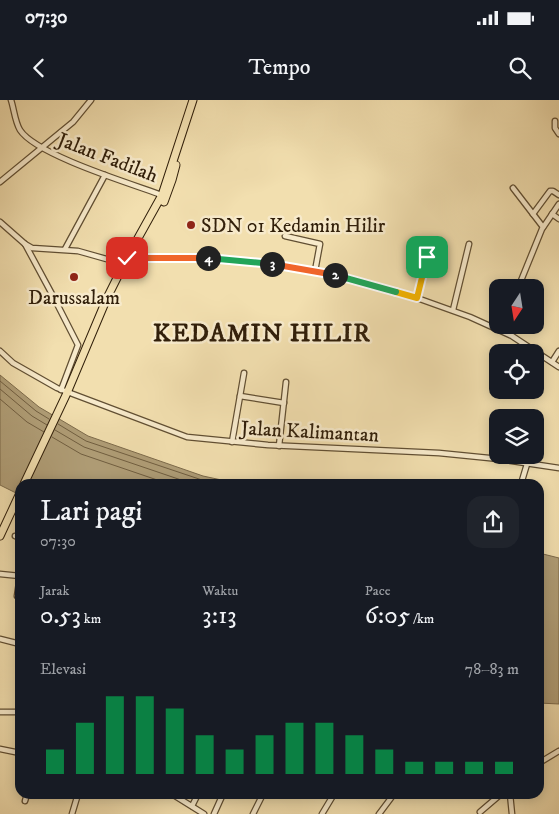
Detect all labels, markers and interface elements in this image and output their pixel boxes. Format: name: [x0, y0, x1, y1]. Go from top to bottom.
text: 07:30: [25, 6, 68, 29]
icon: back: [25, 54, 53, 82]
text: Tempo: [249, 54, 310, 81]
icon: search: [506, 54, 534, 82]
street label: Jalan Fadilah: [52, 127, 162, 189]
place label: SDN 01 Kedamin Hilir: [201, 214, 386, 239]
marker: SDN 01 Kedamin Hilir: [185, 219, 197, 231]
pin: [406, 236, 448, 278]
pin: [106, 237, 148, 279]
icon: arrive: [413, 243, 441, 271]
icon: check: [113, 244, 141, 272]
pin: 4: [196, 246, 220, 270]
text: 4: [204, 249, 213, 267]
pin: 3: [260, 252, 284, 276]
text: 3: [270, 255, 275, 273]
pin: 2: [322, 262, 348, 288]
text: 2: [332, 266, 339, 284]
marker: Darussalam: [68, 271, 80, 283]
north arrow: [489, 279, 544, 334]
map controls: [489, 279, 544, 464]
place label: Darussalam: [28, 286, 120, 311]
district label: KEDAMIN HILIR: [153, 318, 371, 349]
button: locate: [489, 344, 544, 399]
button: layers: [489, 409, 544, 464]
street label: Jalan Kalimantan: [238, 416, 380, 449]
text: Lari pagi: [40, 494, 143, 529]
button: share: [467, 496, 519, 548]
text: 07:30: [40, 531, 76, 551]
text: Jarak: [40, 582, 69, 600]
text: Waktu: [202, 582, 238, 600]
text: Pace: [365, 582, 391, 600]
text: 0.53: [40, 600, 81, 631]
text: 3:13: [202, 600, 237, 631]
text: 6:05: [365, 600, 410, 631]
text: km: [81, 610, 101, 628]
text: /km: [410, 610, 434, 628]
text: Elevasi: [40, 659, 86, 679]
text: 78–83 m: [465, 659, 519, 679]

